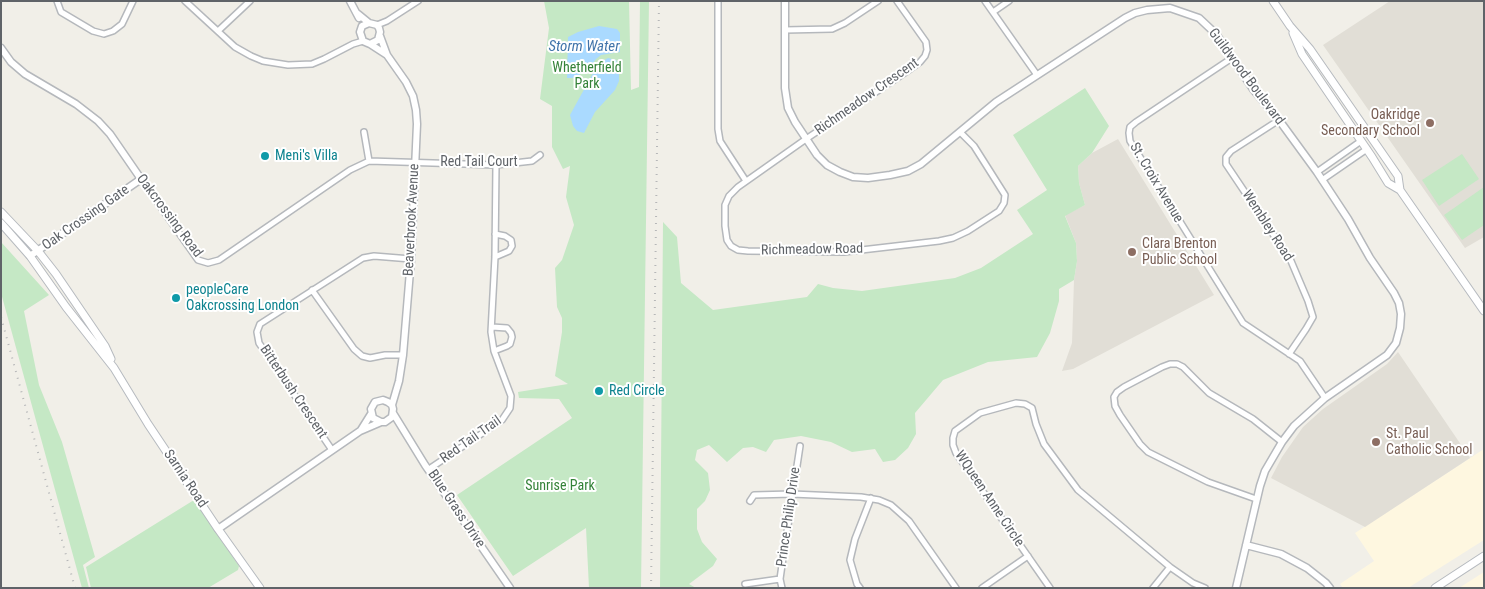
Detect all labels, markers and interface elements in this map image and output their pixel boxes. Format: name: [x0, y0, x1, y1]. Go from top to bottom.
street label: Guildwood Boulevard: [1204, 25, 1288, 129]
water label: Storm Water: [548, 38, 620, 56]
street label: Richmeadow Crescent: [812, 55, 922, 139]
park label: Whetherfield Park: [552, 60, 622, 92]
place label: Oakridge Secondary School: [1321, 107, 1420, 140]
marker: Oakridge Secondary School: [1424, 117, 1436, 129]
street label: St. Croix Avenue: [1126, 140, 1186, 226]
place label: Meni's Villa: [275, 148, 338, 164]
marker: Meni's Villa: [259, 150, 271, 162]
street label: Red Tail Court: [440, 154, 518, 170]
street label: Beaverbrook Avenue: [401, 163, 423, 277]
street label: Oakcrossing Road: [132, 171, 206, 261]
street label: Oak Crossing Gate: [39, 182, 133, 254]
street label: Wembley Road: [1238, 187, 1296, 265]
place label: Clara Brenton Public School: [1142, 236, 1217, 268]
street label: Richmeadow Road: [761, 241, 863, 259]
marker: Clara Brenton Public School: [1126, 246, 1138, 258]
place label: peopleCare Oakcrossing London: [186, 282, 299, 314]
marker: peopleCare Oakcrossing London: [170, 292, 182, 304]
street label: Bitterbush Crescent: [256, 342, 330, 442]
place label: Red Circle: [609, 383, 665, 399]
marker: Red Circle: [593, 385, 605, 397]
street label: Red Tail Trail: [437, 413, 505, 467]
place label: St. Paul Catholic School: [1386, 426, 1472, 458]
marker: St. Paul Catholic School: [1370, 436, 1382, 448]
street label: Sarnia Road: [160, 447, 210, 511]
street label: WQueen Anne Circle: [951, 448, 1027, 550]
street label: Prince Philip Drive: [774, 466, 804, 568]
street label: Blue Grass Drive: [424, 467, 488, 551]
park label: Sunrise Park: [525, 478, 595, 494]

